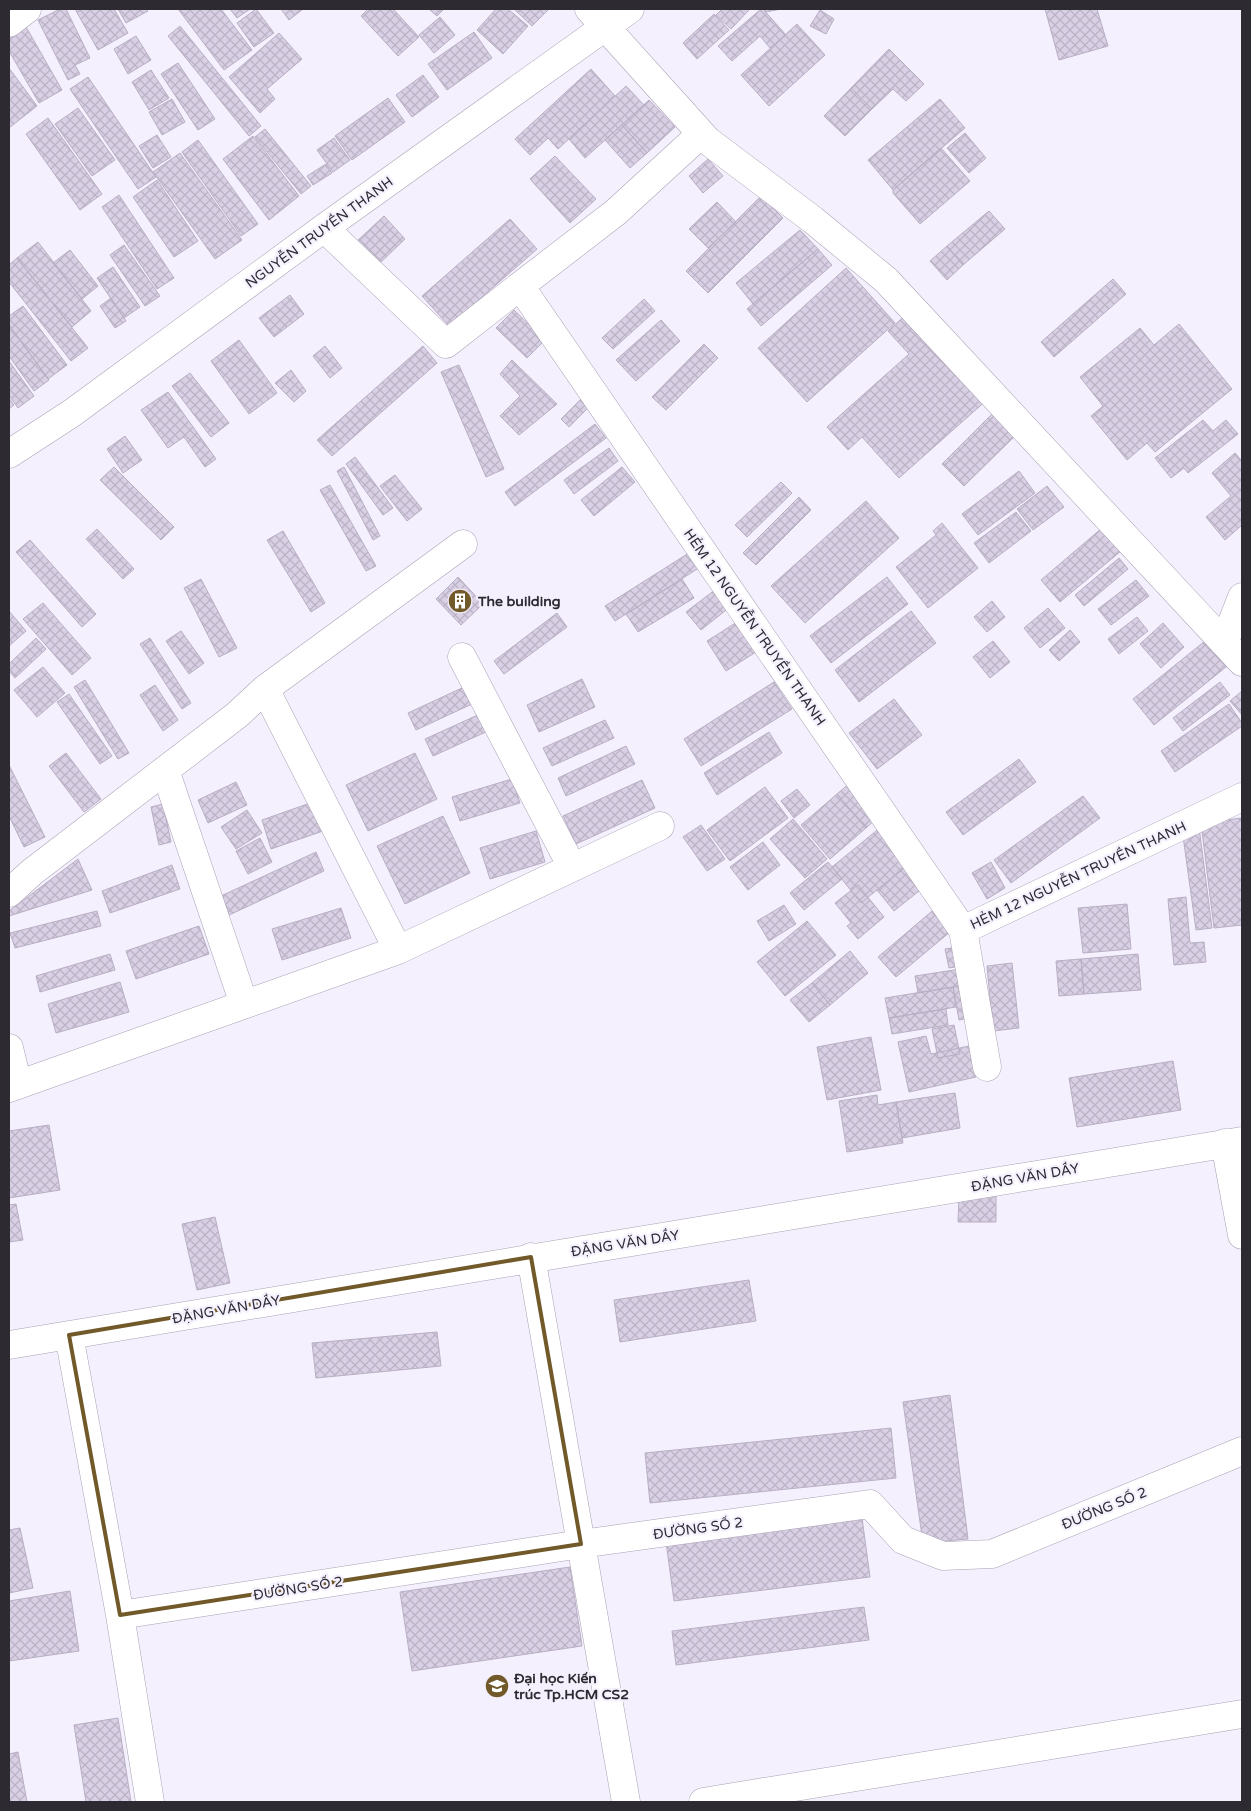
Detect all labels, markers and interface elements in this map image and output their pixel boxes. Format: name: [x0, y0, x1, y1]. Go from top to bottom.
street label: NGUYỄN TRUYỀN THANH: [242, 173, 396, 292]
street label: HẺM 12 NGUYỄN TRUYỀN THANH: [680, 526, 829, 729]
building icon: The building: [447, 588, 473, 614]
place label: The building: [477, 593, 561, 610]
street label: HẺM 12 NGUYỄN TRUYỀN THANH: [968, 818, 1189, 933]
street label: ĐẶNG VĂN DẦY: [970, 1160, 1081, 1195]
street label: ĐẶNG VĂN DẦY: [570, 1227, 681, 1260]
street label: ĐẶNG VĂN DẦY: [171, 1292, 282, 1327]
street label: ĐƯỜNG SỐ 2: [1059, 1484, 1149, 1533]
street label: ĐƯỜNG SỐ 2: [652, 1514, 744, 1543]
street label: ĐƯỜNG SỐ 2: [252, 1573, 344, 1604]
place label: Đại học Kiến trúc Tp.HCM CS2: [513, 1670, 629, 1703]
school or university icon: Đại học Kiến trúc Tp.HCM CS2: [484, 1673, 510, 1699]

